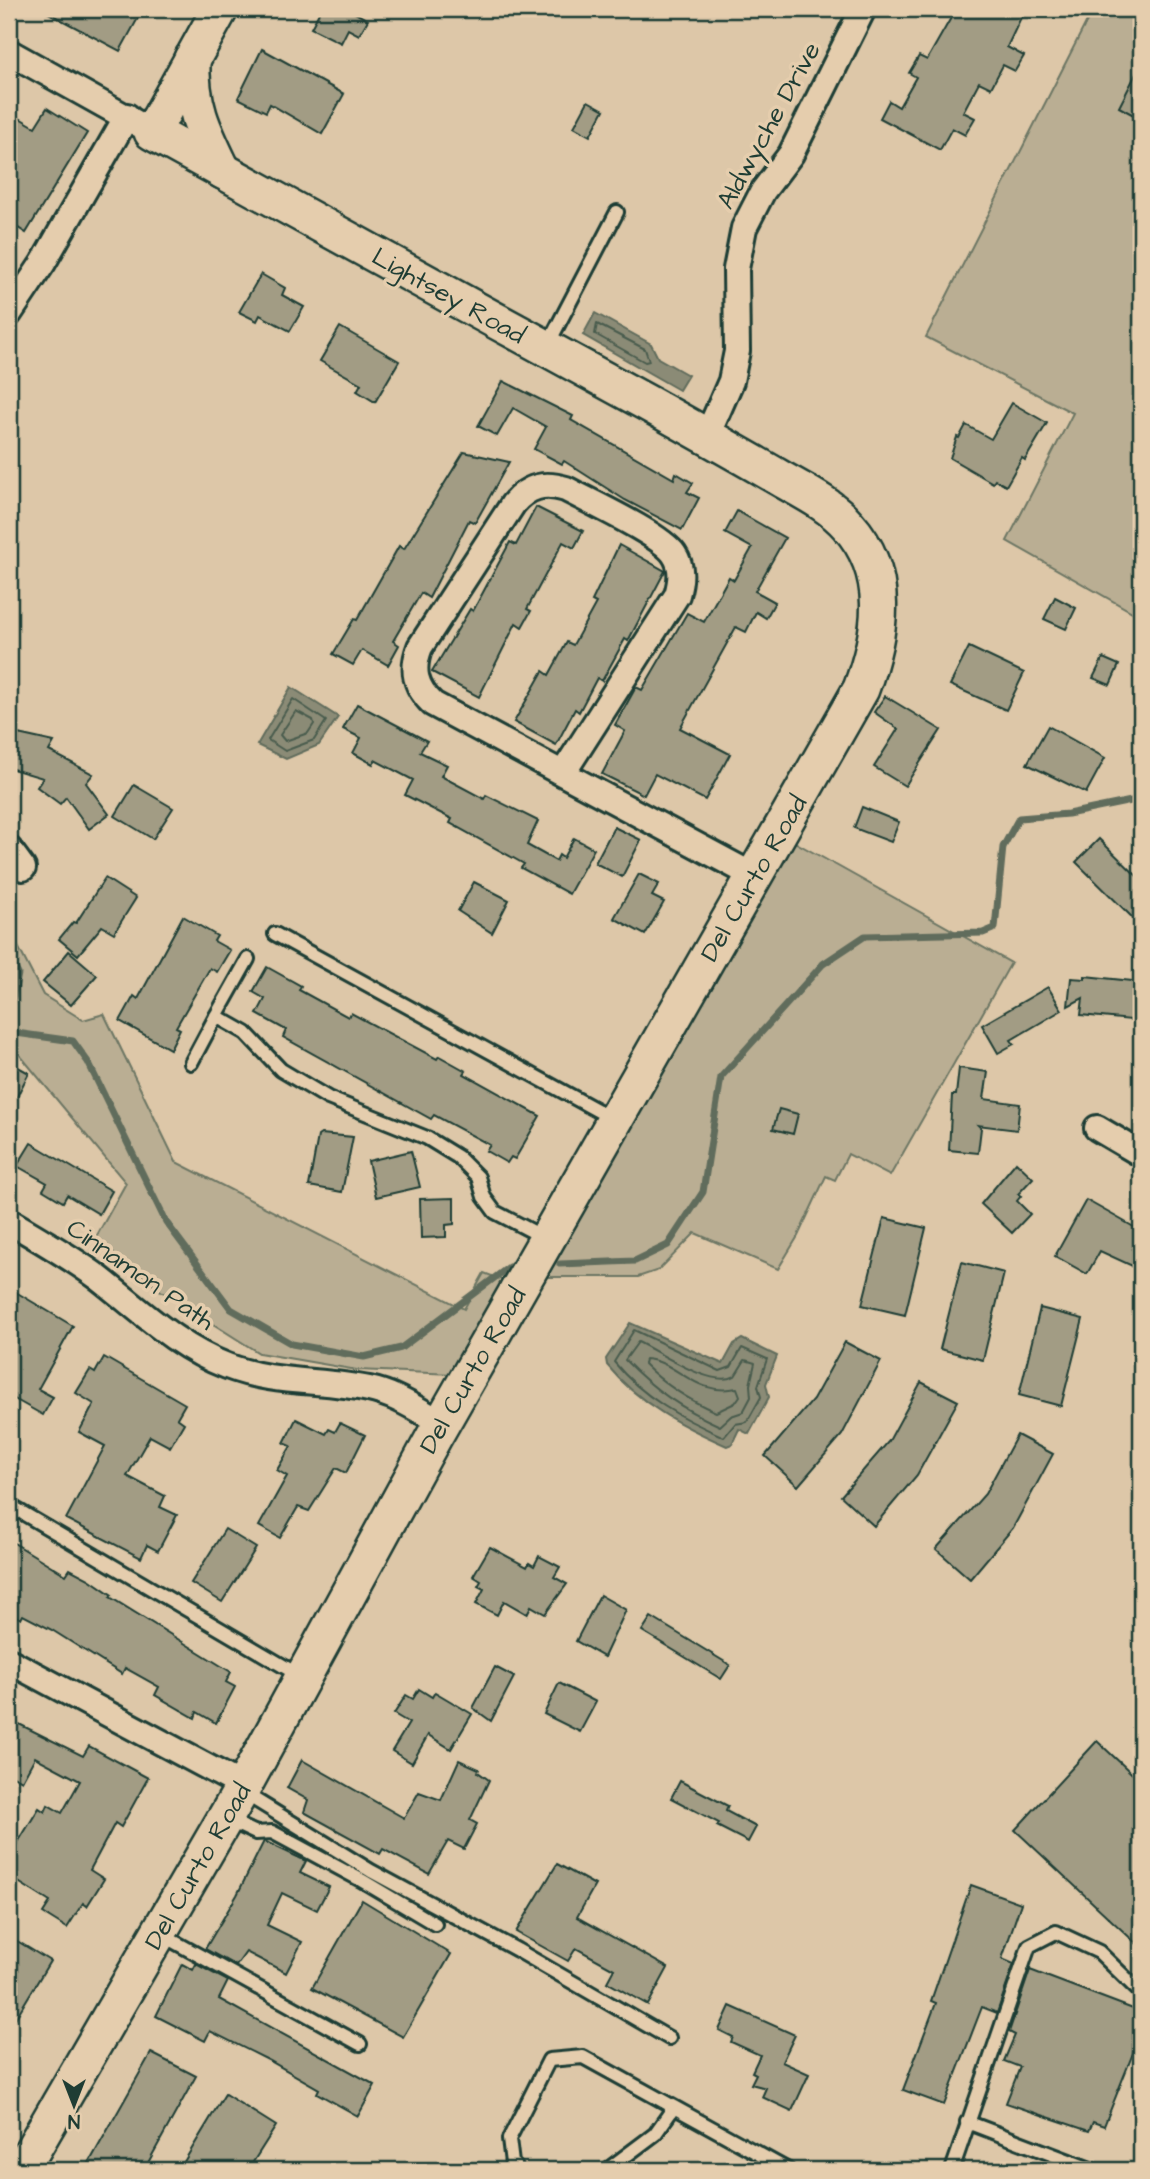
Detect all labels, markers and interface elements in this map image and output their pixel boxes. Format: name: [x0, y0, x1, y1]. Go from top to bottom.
street label: Aldwyche Drive: [708, 35, 831, 216]
street label: Lightsey Road: [364, 239, 532, 355]
street label: Del Curto Road: [692, 789, 816, 968]
street label: Cinnamon Path: [59, 1210, 222, 1339]
street label: Del Curto Road: [411, 1281, 535, 1460]
street label: Del Curto Road: [136, 1777, 260, 1956]
north arrow: [38, 2070, 108, 2140]
text: N: [68, 2107, 80, 2134]

